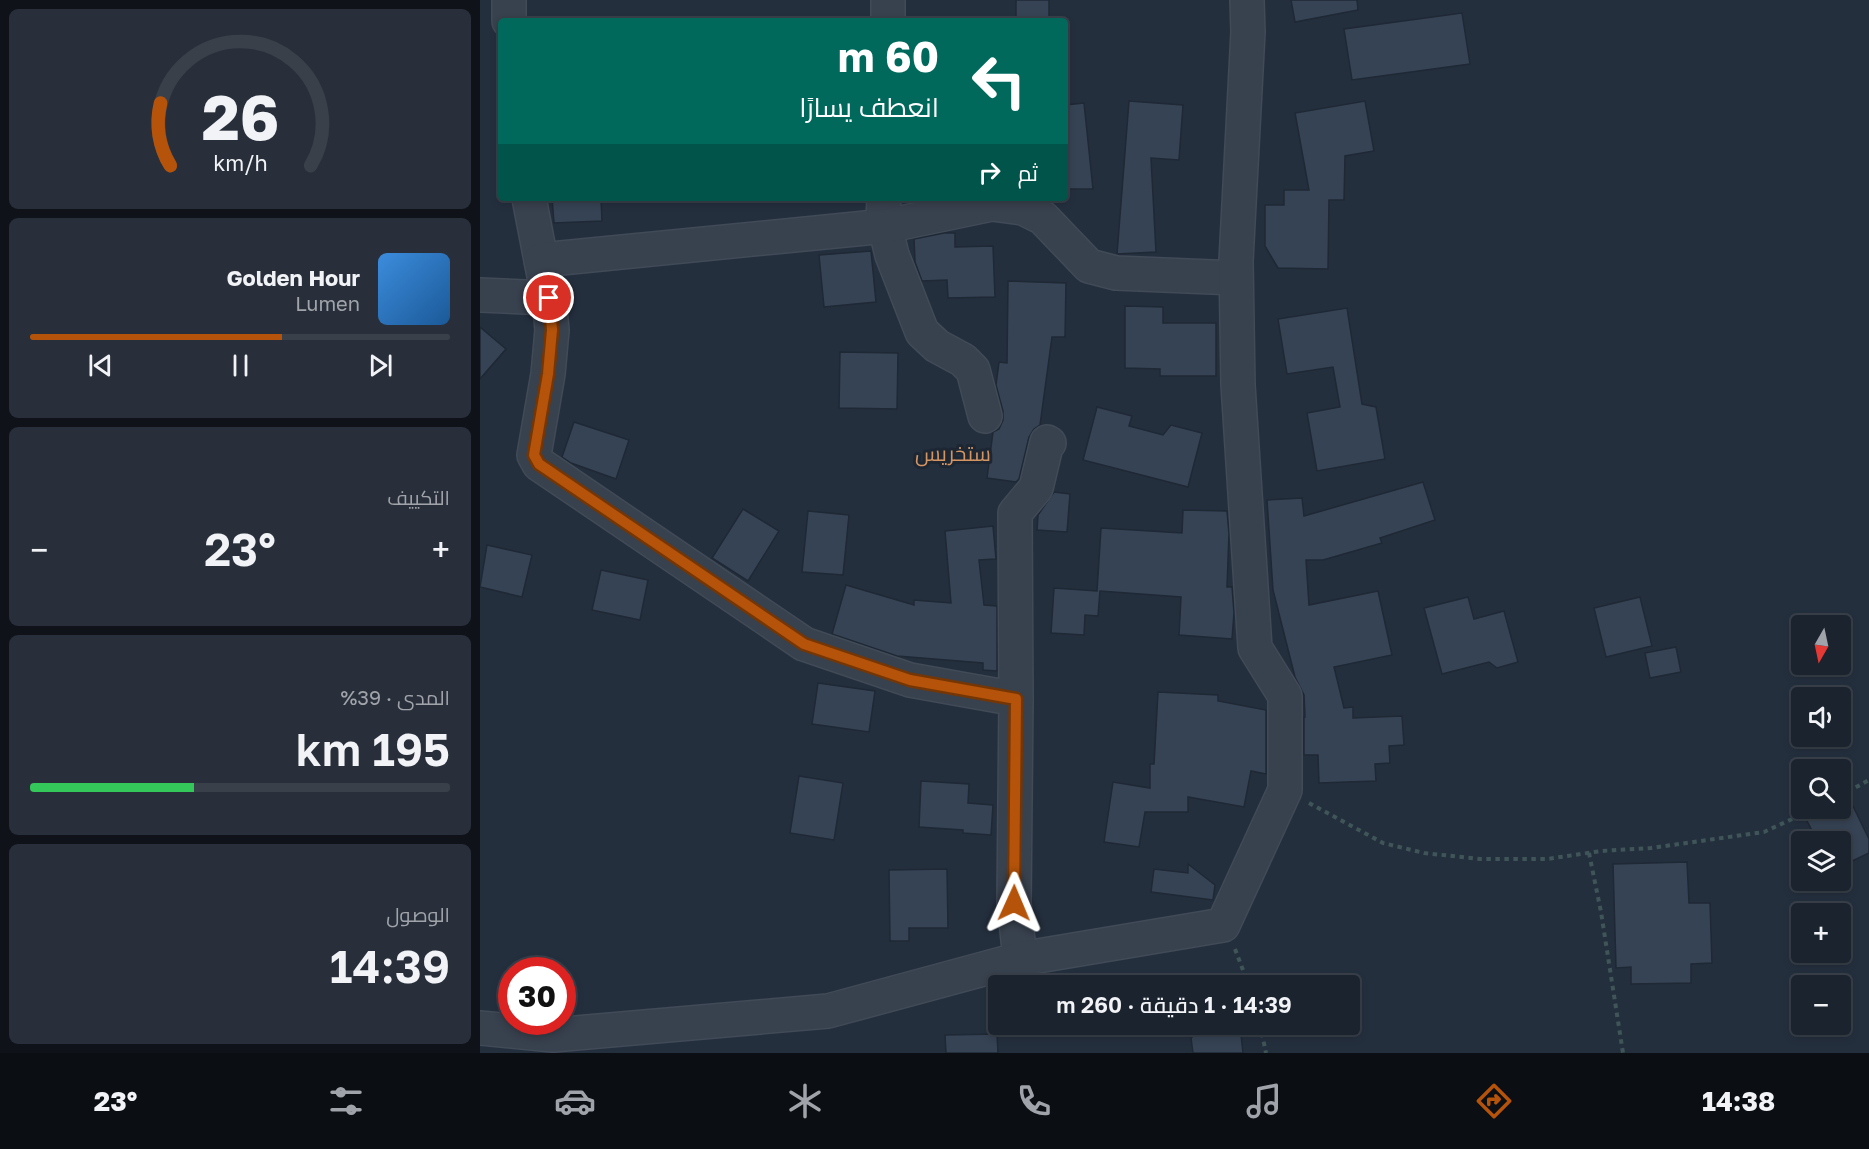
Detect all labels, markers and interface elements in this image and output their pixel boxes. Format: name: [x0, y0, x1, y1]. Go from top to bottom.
text: 60 m: [838, 31, 939, 81]
icon: left: [960, 42, 1038, 120]
text: 26: [201, 79, 279, 154]
text: انعطف يسارًا: [799, 91, 939, 123]
text: km/h: [213, 150, 267, 176]
icon: right: [973, 156, 1006, 189]
text: ثم: [1018, 159, 1038, 186]
text: Golden Hour: [226, 264, 360, 291]
pin: [523, 272, 574, 323]
icon: arrive: [532, 281, 565, 314]
text: Lumen: [295, 291, 360, 315]
icon: previous: [84, 349, 117, 382]
icon: pause: [224, 349, 257, 382]
icon: next: [364, 349, 397, 382]
district label: ستخريس: [915, 440, 991, 467]
text: التكييف: [387, 485, 450, 509]
text: 23°: [204, 522, 276, 576]
text: −: [30, 530, 48, 569]
text: +: [432, 530, 450, 569]
north arrow: [1791, 615, 1851, 675]
map controls: [1791, 615, 1851, 1035]
text: المدى · 39%: [340, 685, 450, 709]
button: sound: [1791, 687, 1851, 747]
text: 195 km: [296, 722, 450, 776]
button: search: [1791, 759, 1851, 819]
button: layers: [1791, 831, 1851, 891]
position arrow: [982, 871, 1046, 935]
text: الوصول: [386, 902, 450, 926]
button: +: [1791, 903, 1851, 963]
text: 14:39: [330, 939, 450, 993]
speed limit sign: 30: [498, 957, 576, 1035]
button: −: [1791, 975, 1851, 1035]
text: 14:39 · 1 دقيقة · 260 m: [1056, 991, 1292, 1018]
icon: filters: [325, 1080, 367, 1122]
icon: car: [554, 1080, 596, 1122]
icon: climate: [784, 1080, 826, 1122]
icon: phone: [1013, 1080, 1055, 1122]
icon: music: [1243, 1080, 1285, 1122]
icon: directions: [1473, 1080, 1515, 1122]
text: 23°: [94, 1085, 137, 1117]
text: 14:38: [1702, 1085, 1775, 1117]

